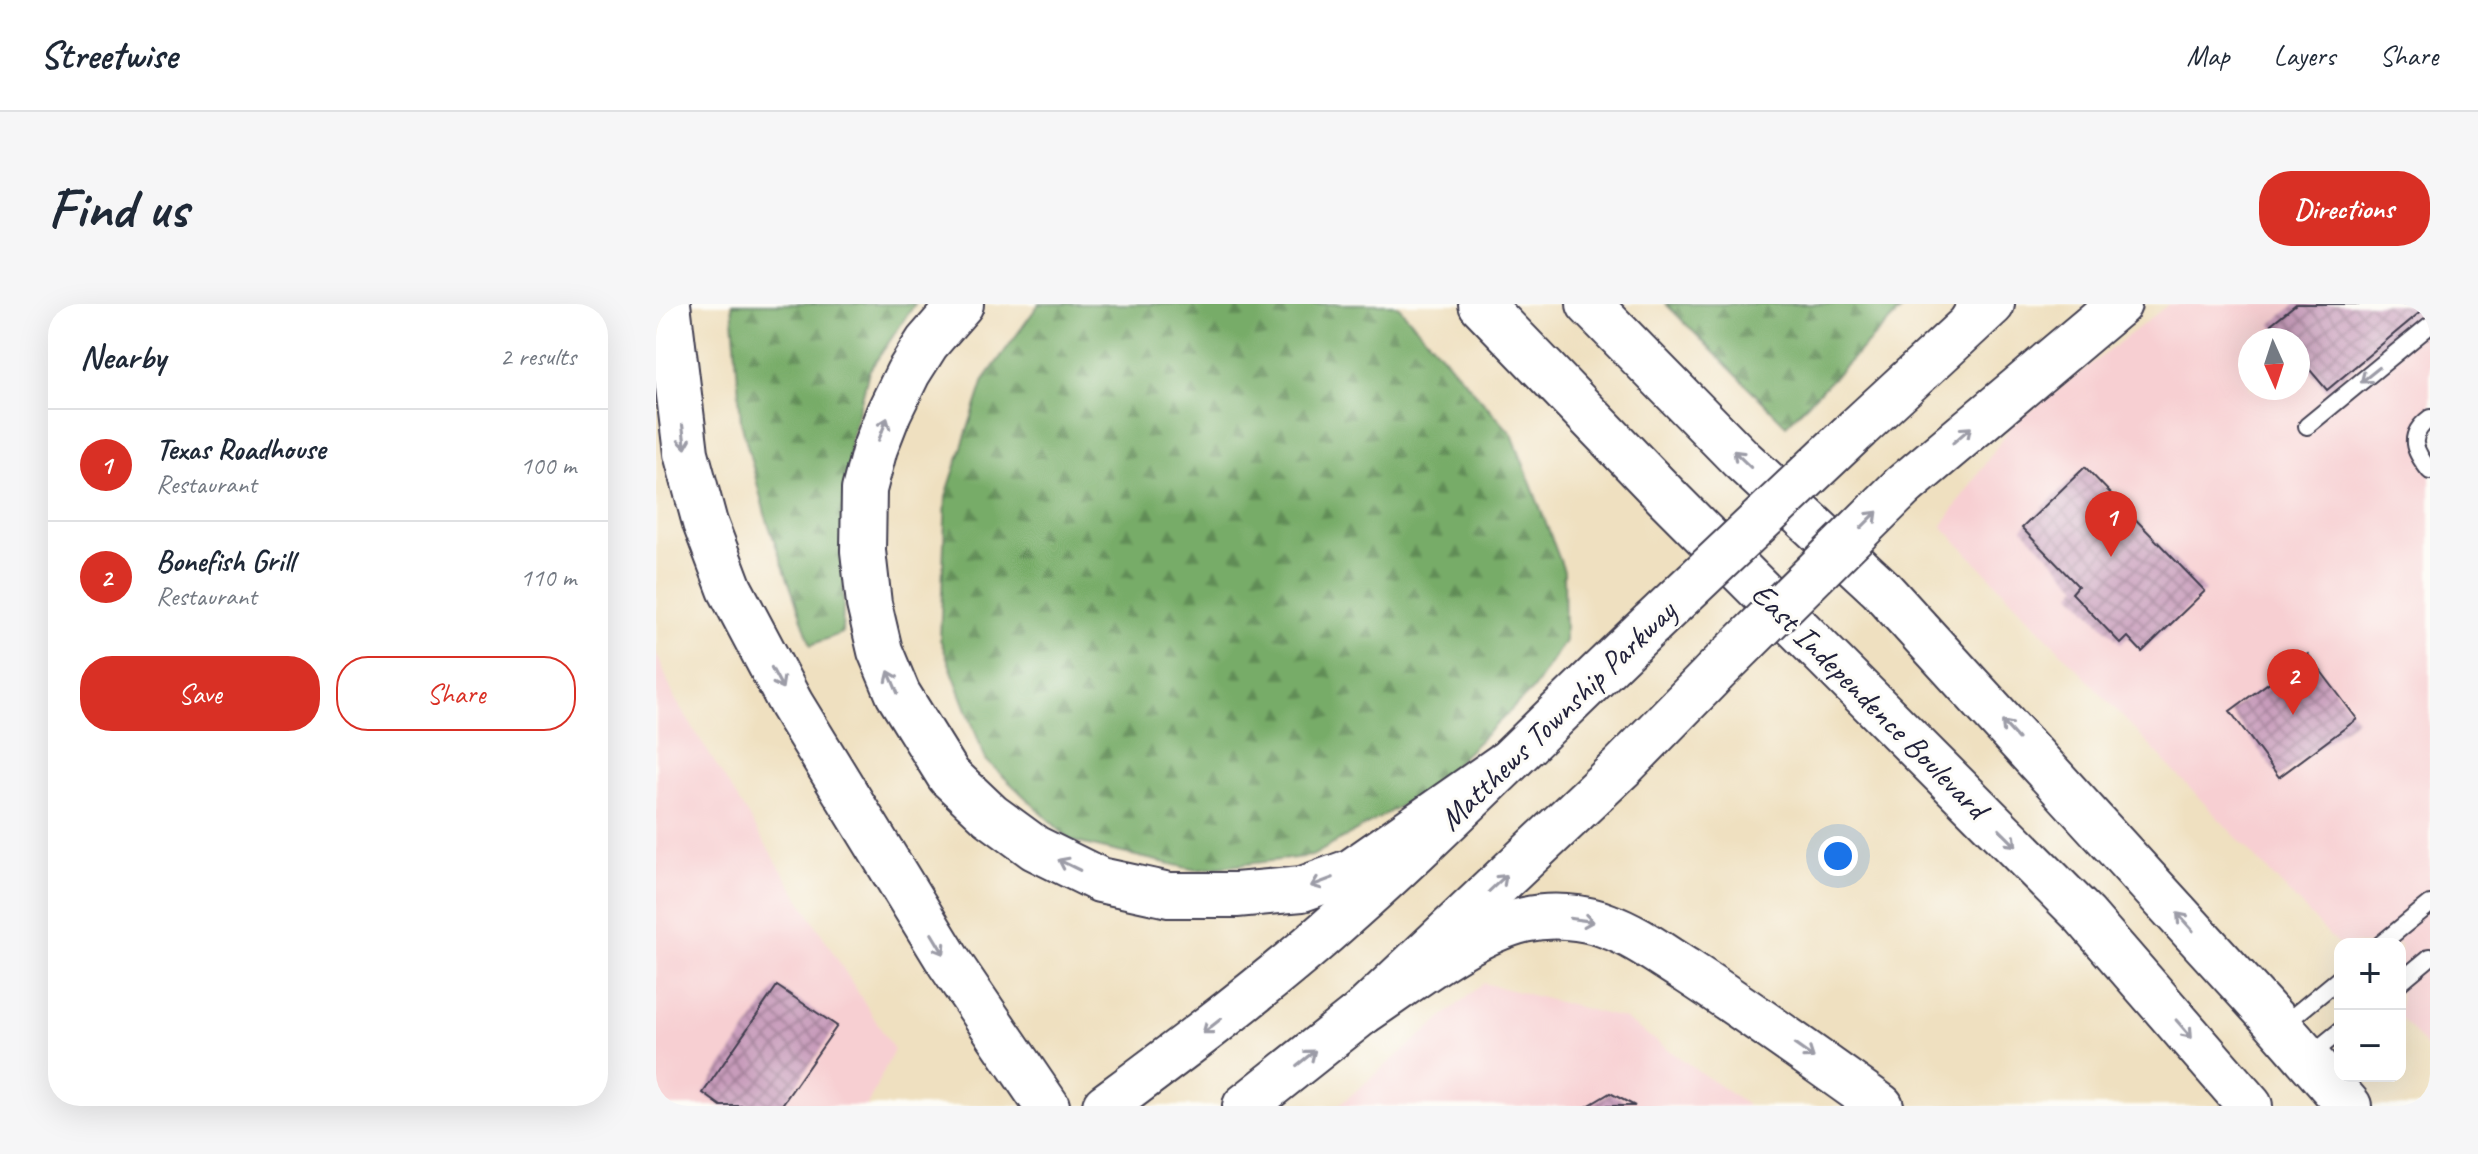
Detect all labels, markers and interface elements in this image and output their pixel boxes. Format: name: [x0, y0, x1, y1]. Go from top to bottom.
text: Streetwise: [40, 32, 177, 79]
text: Map: [2187, 38, 2230, 73]
text: Layers: [2274, 38, 2335, 73]
text: Share: [2379, 38, 2438, 73]
button: Directions: [2259, 171, 2430, 246]
text: Find us: [48, 173, 188, 244]
north arrow: [2238, 328, 2310, 400]
text: Nearby: [80, 335, 166, 378]
text: 2 results: [500, 340, 576, 373]
one-way arrow: [2360, 366, 2380, 384]
one-way arrow: [876, 417, 891, 442]
one-way arrow: [677, 424, 692, 449]
one-way arrow: [1951, 426, 1972, 444]
text: Texas Roadhouse: [156, 430, 325, 468]
text: 1: [100, 449, 112, 482]
text: 100 m: [520, 449, 576, 482]
one-way arrow: [1733, 450, 1752, 469]
text: Restaurant: [156, 468, 257, 501]
pin: 1: [2085, 491, 2137, 557]
one-way arrow: [1859, 511, 1878, 530]
text: Bonefish Grill: [156, 542, 294, 580]
text: 2: [100, 561, 112, 594]
text: 110 m: [520, 561, 576, 594]
street label: East Independence Boulevard: [1743, 573, 2000, 830]
text: Restaurant: [156, 580, 257, 613]
street label: Matthews Township Parkway: [1430, 590, 1686, 839]
pin: 2: [2267, 649, 2319, 715]
button: Save: [80, 656, 320, 731]
button: Share: [336, 656, 576, 731]
one-way arrow: [770, 666, 786, 689]
one-way arrow: [884, 670, 899, 695]
one-way arrow: [2001, 721, 2019, 741]
one-way arrow: [1998, 828, 2017, 847]
your location: [1818, 836, 1858, 876]
one-way arrow: [1057, 857, 1081, 872]
one-way arrow: [1488, 874, 1508, 893]
one-way arrow: [1310, 876, 1335, 890]
one-way arrow: [1569, 913, 1594, 928]
one-way arrow: [2176, 913, 2194, 933]
one-way arrow: [930, 932, 946, 955]
map controls: [2334, 938, 2406, 1082]
button: +: [2334, 938, 2406, 1010]
button: −: [2334, 1010, 2406, 1082]
one-way arrow: [1202, 1017, 1223, 1034]
one-way arrow: [2174, 1019, 2192, 1039]
one-way arrow: [1793, 1043, 1815, 1059]
one-way arrow: [1295, 1049, 1316, 1067]

